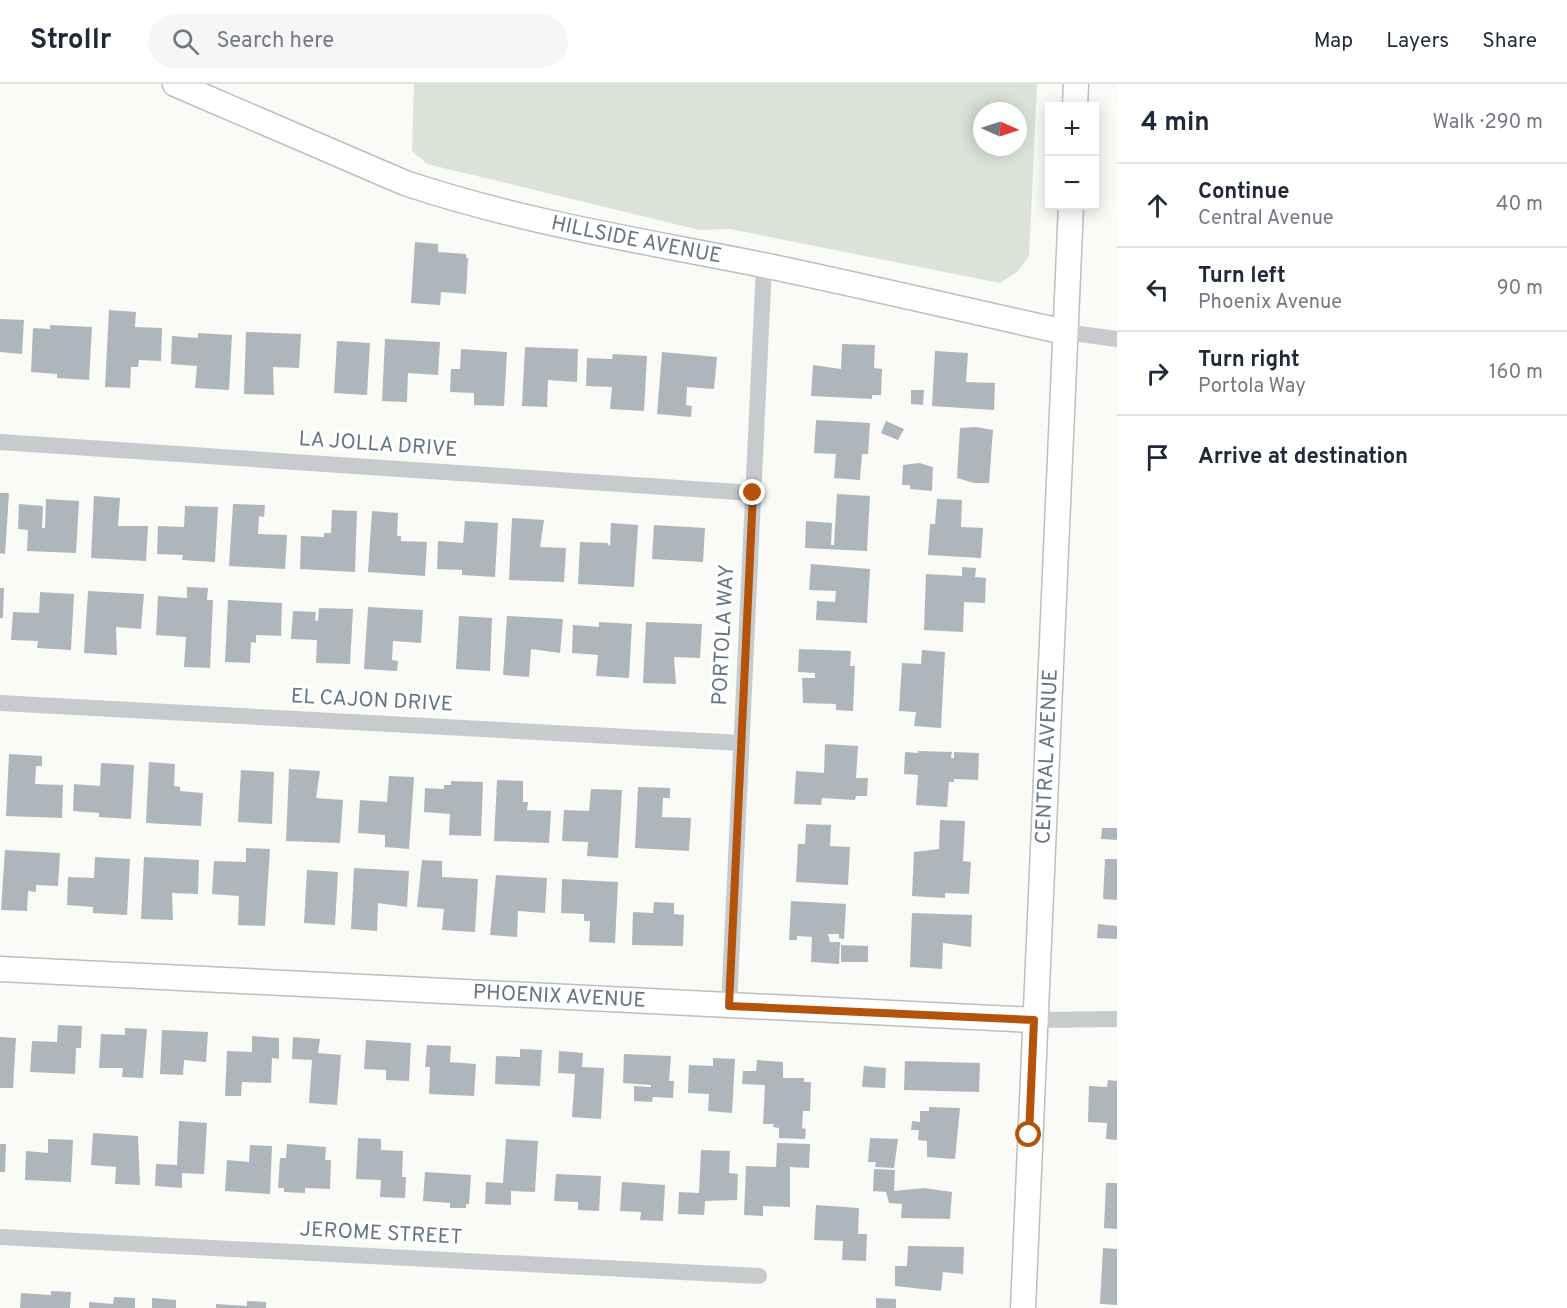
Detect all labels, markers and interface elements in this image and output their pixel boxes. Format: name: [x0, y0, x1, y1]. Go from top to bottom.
search box: [148, 14, 568, 68]
text: Strollr: [30, 23, 112, 59]
icon: search: [169, 25, 202, 58]
text: Search here: [217, 28, 334, 55]
text: Map: [1314, 28, 1353, 55]
text: Layers: [1386, 28, 1449, 55]
text: Share: [1482, 28, 1537, 55]
north arrow: [973, 102, 1027, 156]
map controls: [1045, 102, 1099, 210]
button: +: [1045, 102, 1099, 156]
text: 4 min: [1141, 107, 1210, 140]
text: Walk · 290 m: [1432, 110, 1543, 136]
button: −: [1045, 156, 1099, 210]
text: Continue: [1198, 179, 1289, 206]
icon: ahead: [1141, 189, 1174, 222]
text: 40 m: [1496, 192, 1543, 218]
text: Central Avenue: [1198, 206, 1334, 232]
street label: HILLSIDE AVENUE: [549, 210, 724, 270]
text: Turn left: [1198, 263, 1286, 290]
icon: left: [1141, 273, 1174, 306]
text: 90 m: [1497, 276, 1543, 302]
text: Phoenix Avenue: [1198, 290, 1342, 316]
text: Turn right: [1198, 347, 1300, 374]
icon: right: [1141, 357, 1174, 390]
text: 160 m: [1489, 360, 1543, 386]
text: Portola Way: [1198, 374, 1306, 400]
street label: LA JOLLA DRIVE: [298, 426, 458, 464]
icon: arrive: [1141, 441, 1174, 474]
text: Arrive at destination: [1198, 444, 1408, 471]
route end: [739, 479, 765, 505]
street label: PORTOLA WAY: [707, 564, 741, 706]
street label: CENTRAL AVENUE: [1030, 668, 1064, 845]
street label: EL CAJON DRIVE: [290, 683, 454, 719]
street label: PHOENIX AVENUE: [472, 979, 646, 1014]
route start: [1015, 1121, 1041, 1147]
street label: JEROME STREET: [299, 1216, 463, 1252]

